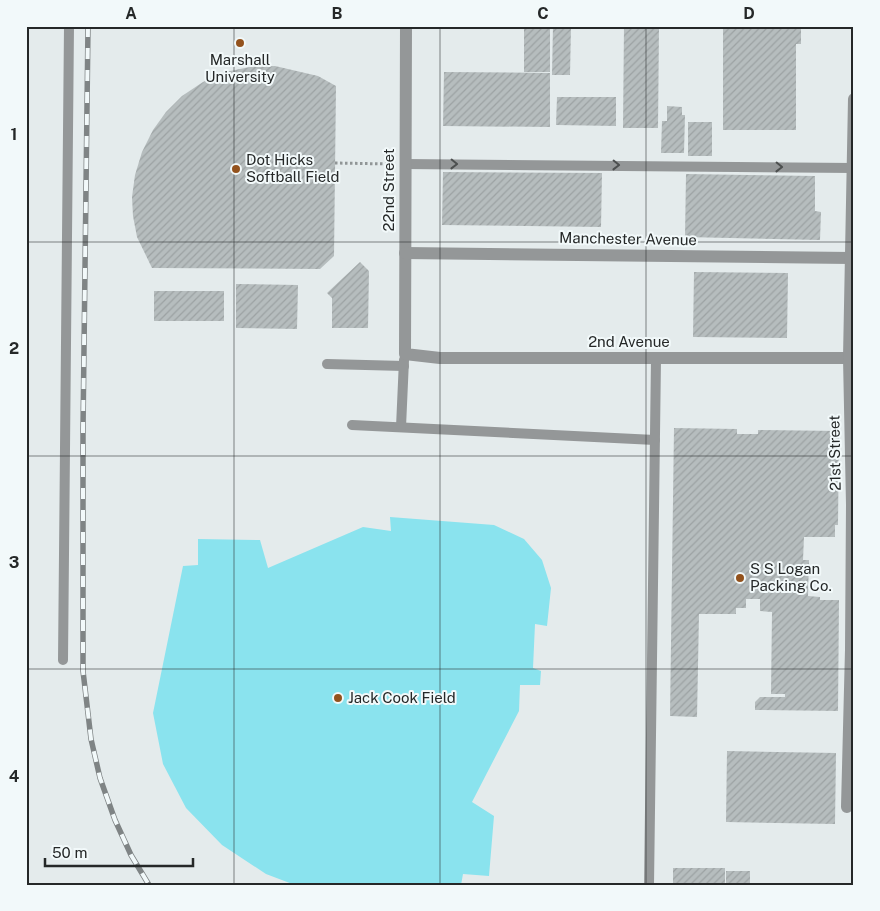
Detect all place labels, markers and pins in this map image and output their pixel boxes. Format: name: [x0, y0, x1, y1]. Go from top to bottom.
marker: Marshall University: [234, 37, 246, 49]
place label: Marshall University: [205, 51, 275, 85]
place label: Dot Hicks Softball Field: [246, 151, 339, 185]
marker: Dot Hicks Softball Field: [230, 163, 242, 175]
place label: S S Logan Packing Co.: [750, 560, 832, 594]
marker: S S Logan Packing Co.: [734, 572, 746, 584]
place label: Jack Cook Field: [348, 689, 456, 706]
marker: Jack Cook Field: [332, 692, 344, 704]

